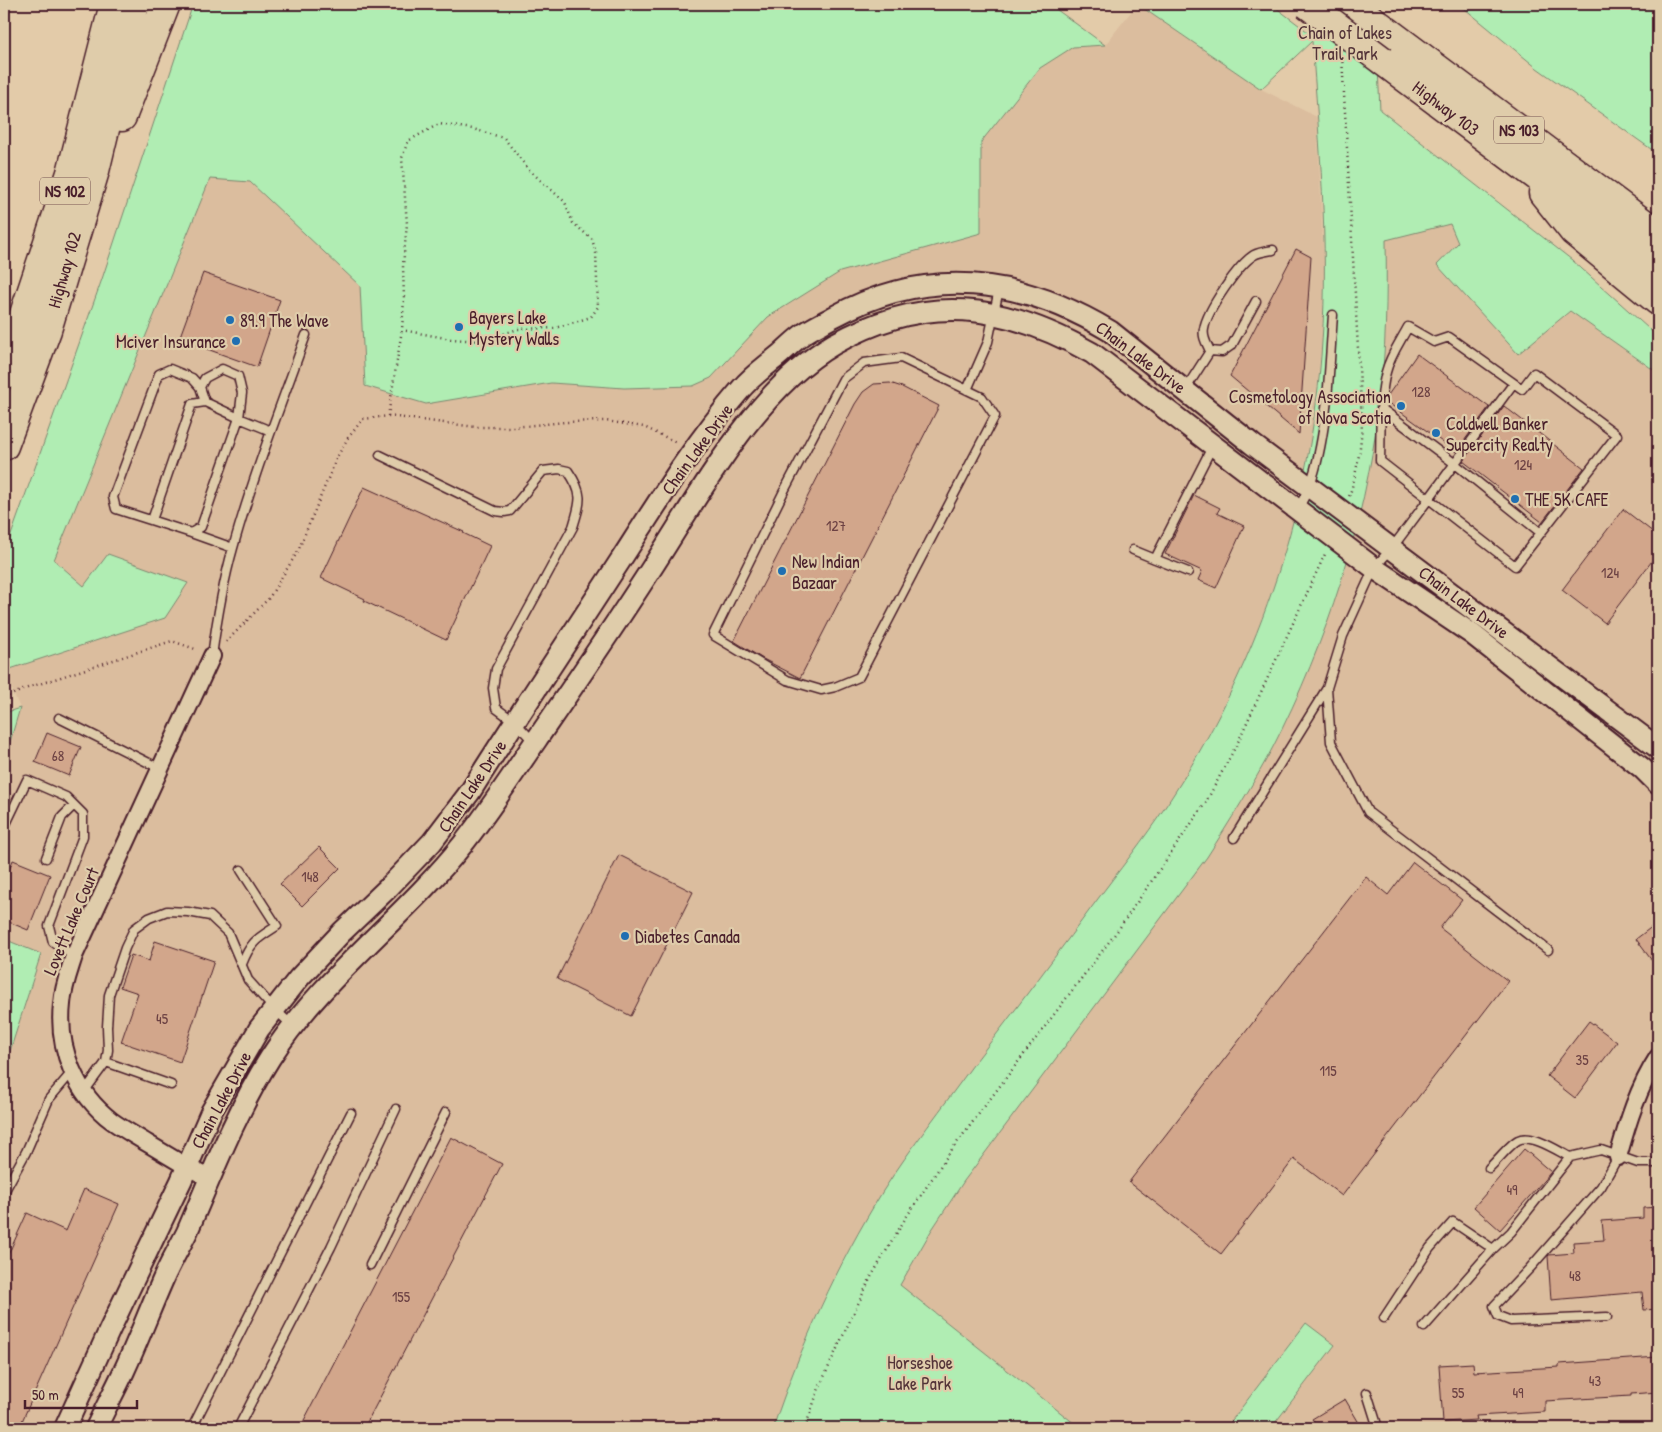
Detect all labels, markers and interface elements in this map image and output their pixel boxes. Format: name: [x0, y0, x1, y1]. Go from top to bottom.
park label: Chain of Lakes Trail Park: [1298, 20, 1392, 66]
street label: Highway 103: [1407, 75, 1485, 141]
road number: NS 103: [1494, 116, 1544, 144]
road number: NS 102: [40, 178, 90, 205]
street label: Highway 102: [41, 228, 87, 311]
place label: Bayers Lake Mystery Walls: [469, 305, 559, 351]
place label: 89.9 The Wave: [240, 308, 329, 333]
marker: 89.9 The Wave: [224, 314, 236, 326]
street label: Chain Lake Drive: [1091, 315, 1191, 399]
marker: Bayers Lake Mystery Walls: [453, 321, 465, 333]
place label: Mciver Insurance: [116, 329, 226, 354]
marker: Mciver Insurance: [230, 335, 242, 347]
house number: 128: [1412, 381, 1430, 402]
place label: Cosmetology Association of Nova Scotia: [1229, 384, 1391, 430]
street label: Chain Lake Drive: [655, 398, 739, 500]
marker: Cosmetology Association of Nova Scotia: [1395, 400, 1407, 412]
place label: Coldwell Banker Supercity Realty: [1446, 411, 1554, 457]
marker: Coldwell Banker Supercity Realty: [1430, 427, 1442, 439]
house number: 124: [1514, 454, 1532, 475]
place label: THE 5K CAFE: [1525, 487, 1609, 512]
marker: THE 5K CAFE: [1509, 493, 1521, 505]
house number: 127: [826, 515, 846, 536]
place label: New Indian Bazaar: [792, 549, 860, 595]
street label: Chain Lake Drive: [1414, 560, 1514, 644]
house number: 124: [1601, 562, 1619, 583]
marker: New Indian Bazaar: [776, 565, 788, 577]
street label: Chain Lake Drive: [432, 735, 512, 837]
house number: 68: [52, 745, 64, 766]
street label: Lovett Lake Court: [37, 863, 105, 979]
house number: 148: [301, 866, 319, 887]
place label: Diabetes Canada: [635, 924, 740, 949]
marker: Diabetes Canada: [619, 930, 631, 942]
house number: 45: [156, 1008, 169, 1029]
street label: Chain Lake Drive: [185, 1047, 257, 1153]
house number: 35: [1575, 1049, 1589, 1070]
house number: 115: [1319, 1060, 1337, 1081]
house number: 49: [1506, 1179, 1518, 1200]
house number: 48: [1569, 1265, 1581, 1286]
house number: 155: [392, 1286, 411, 1307]
park label: Horseshoe Lake Park: [887, 1350, 953, 1396]
house number: 43: [1589, 1370, 1601, 1391]
scale bar: [25, 1377, 138, 1409]
house number: 55: [1452, 1382, 1465, 1403]
house number: 49: [1512, 1382, 1524, 1403]
text: 50 m: [32, 1384, 59, 1405]

